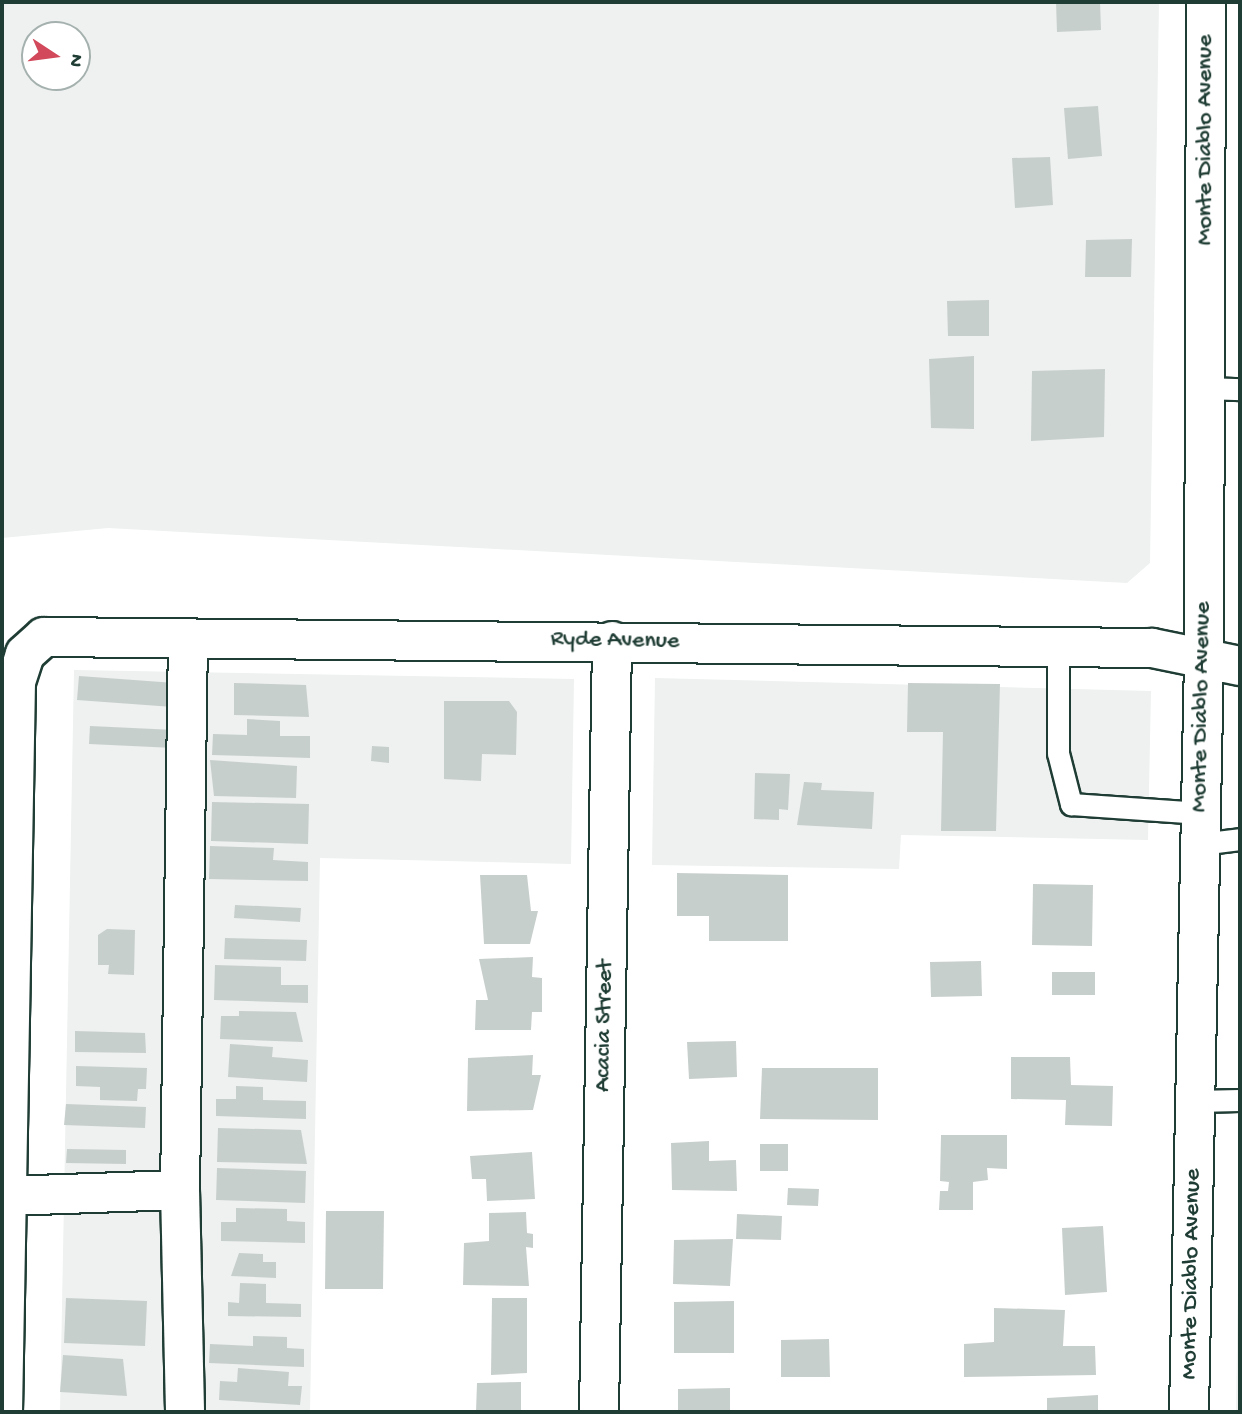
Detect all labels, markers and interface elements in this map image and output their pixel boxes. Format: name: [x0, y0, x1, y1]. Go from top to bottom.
north arrow: [21, 21, 91, 91]
street label: Monte Diablo Avenue: [1192, 35, 1220, 245]
text: N: [62, 52, 88, 69]
street label: Monte Diablo Avenue: [1186, 601, 1218, 813]
street label: Ryde Avenue: [550, 625, 680, 657]
street label: Acacia Street: [589, 960, 621, 1092]
street label: Monte Diablo Avenue: [1176, 1168, 1208, 1380]

